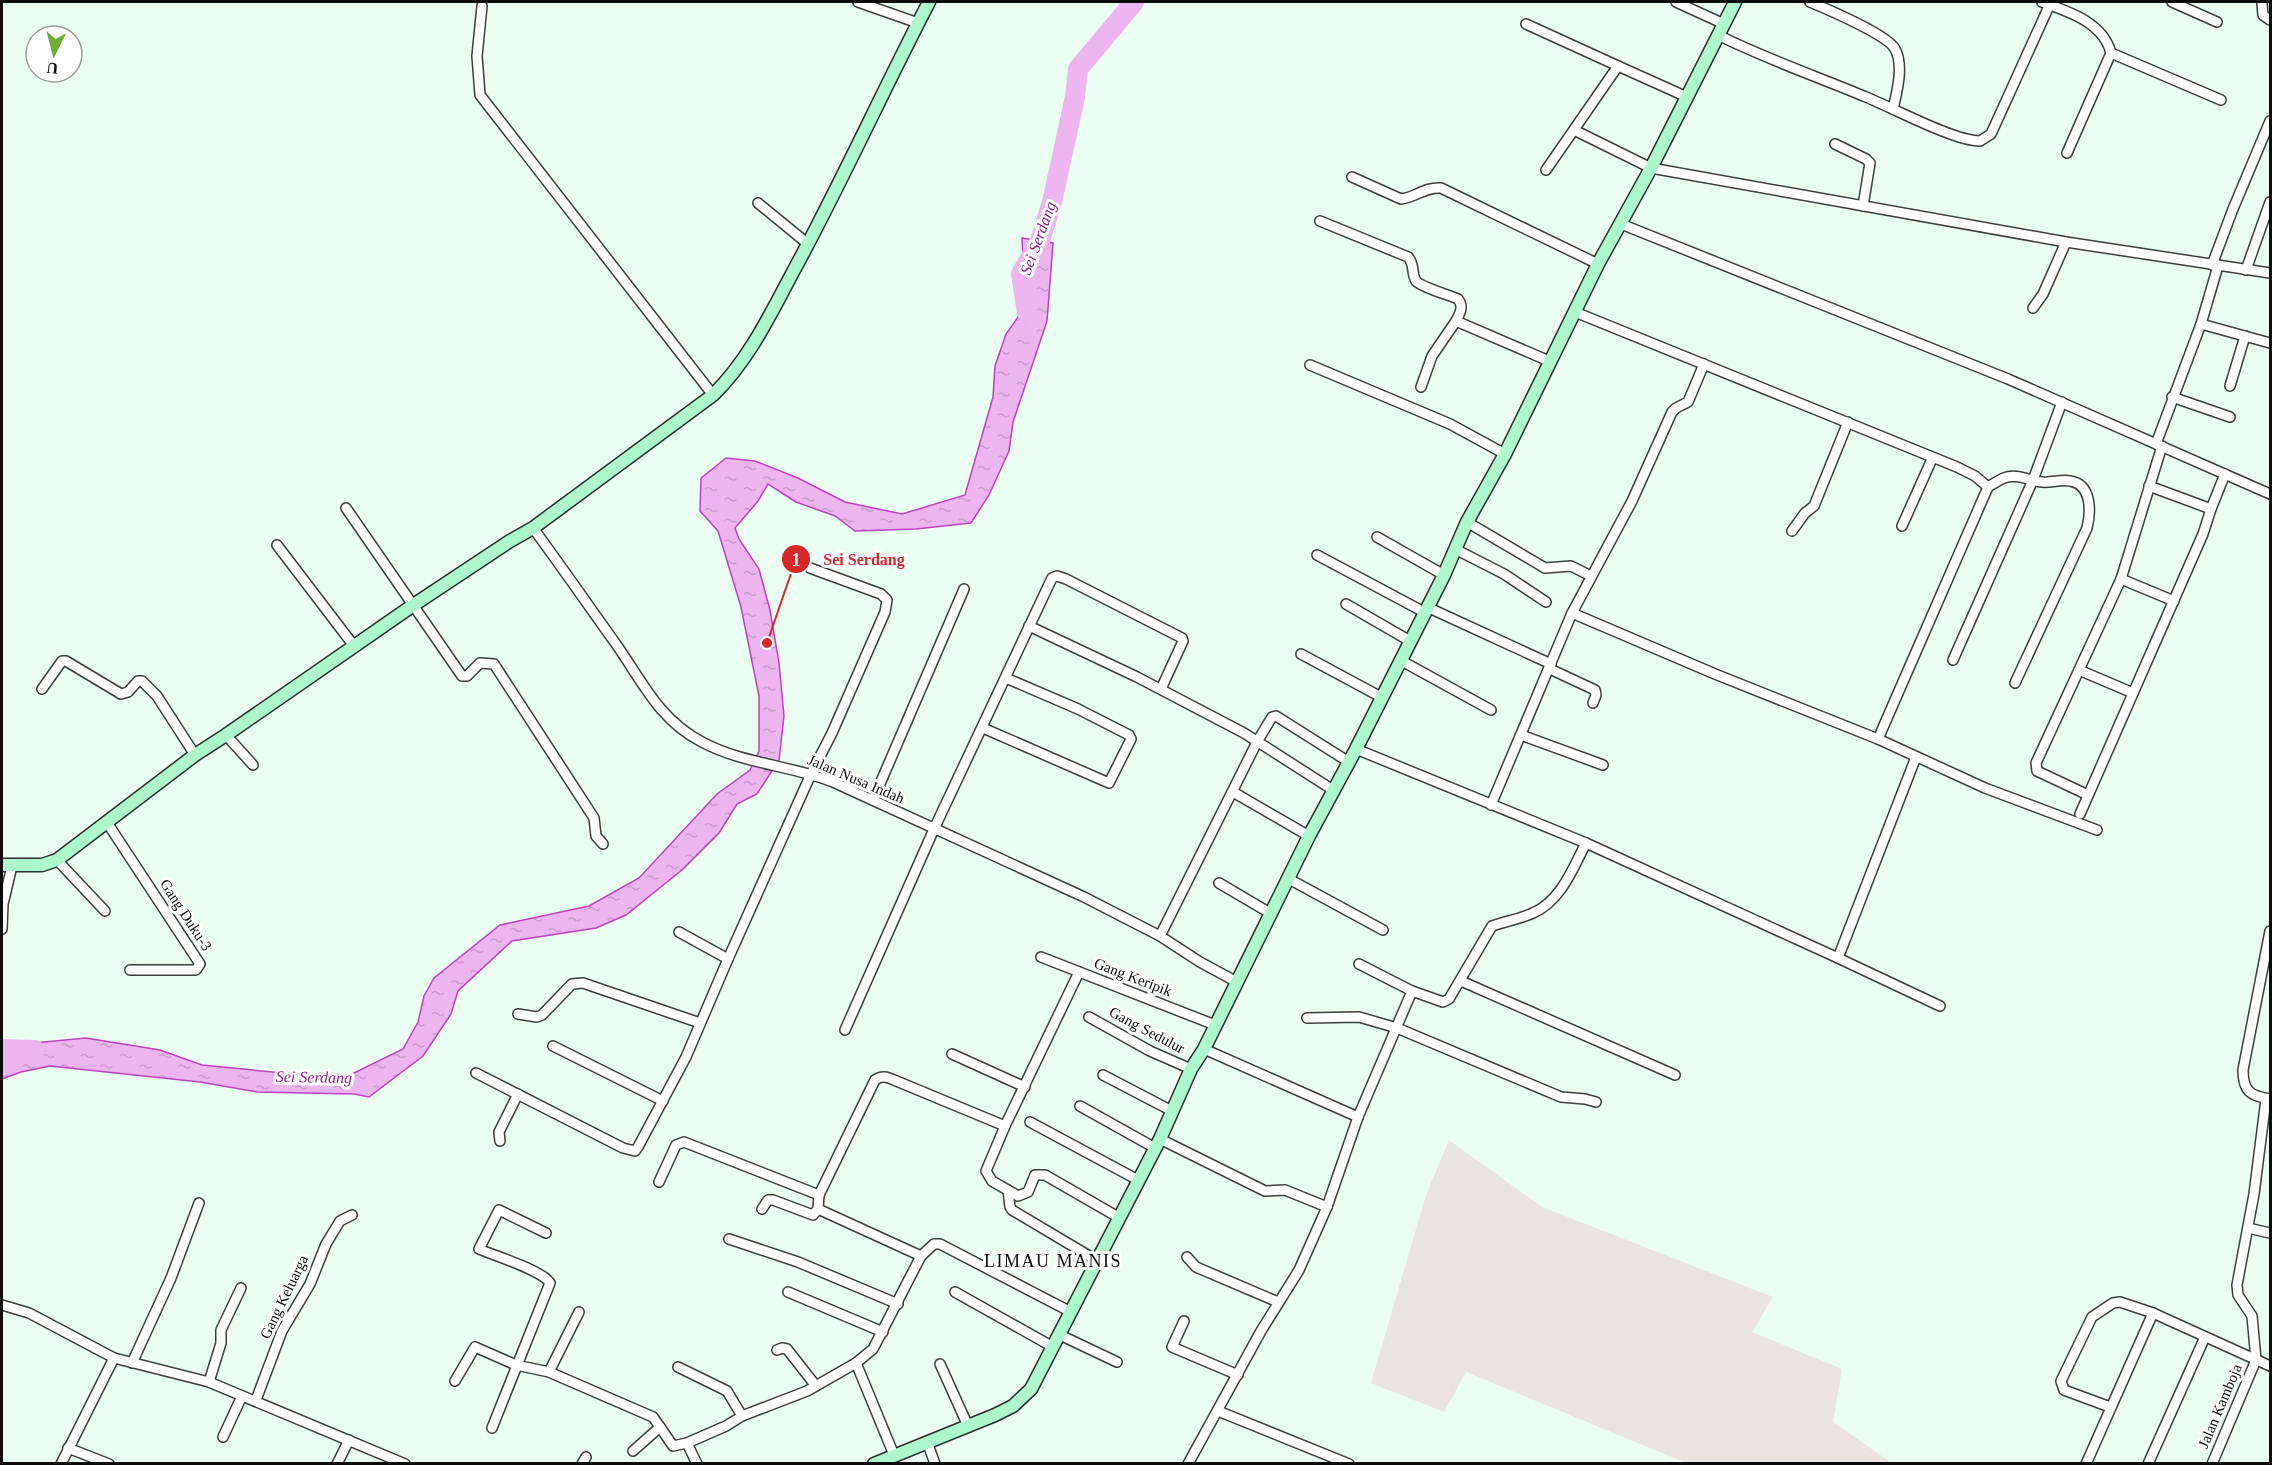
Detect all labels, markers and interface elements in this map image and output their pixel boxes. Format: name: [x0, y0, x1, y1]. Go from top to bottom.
north arrow: [24, 24, 84, 84]
text: U: [45, 59, 59, 77]
water label: Sei Serdang: [1017, 199, 1060, 277]
callout: Sei Serdang: [781, 542, 916, 576]
text: 1: [792, 550, 801, 570]
text: Sei Serdang: [823, 551, 905, 569]
street label: Jalan Nusa Indah: [805, 751, 907, 807]
street label: Gang Duku-3: [157, 876, 215, 954]
street label: Gang Keripik: [1092, 955, 1175, 999]
street label: Gang Sedulur: [1107, 1003, 1187, 1057]
water label: Sei Serdang: [276, 1068, 352, 1087]
district label: LIMAU MANIS: [984, 1251, 1122, 1271]
street label: Gang Keluarga: [257, 1252, 311, 1341]
street label: Jalan Kamboja: [2195, 1361, 2245, 1450]

